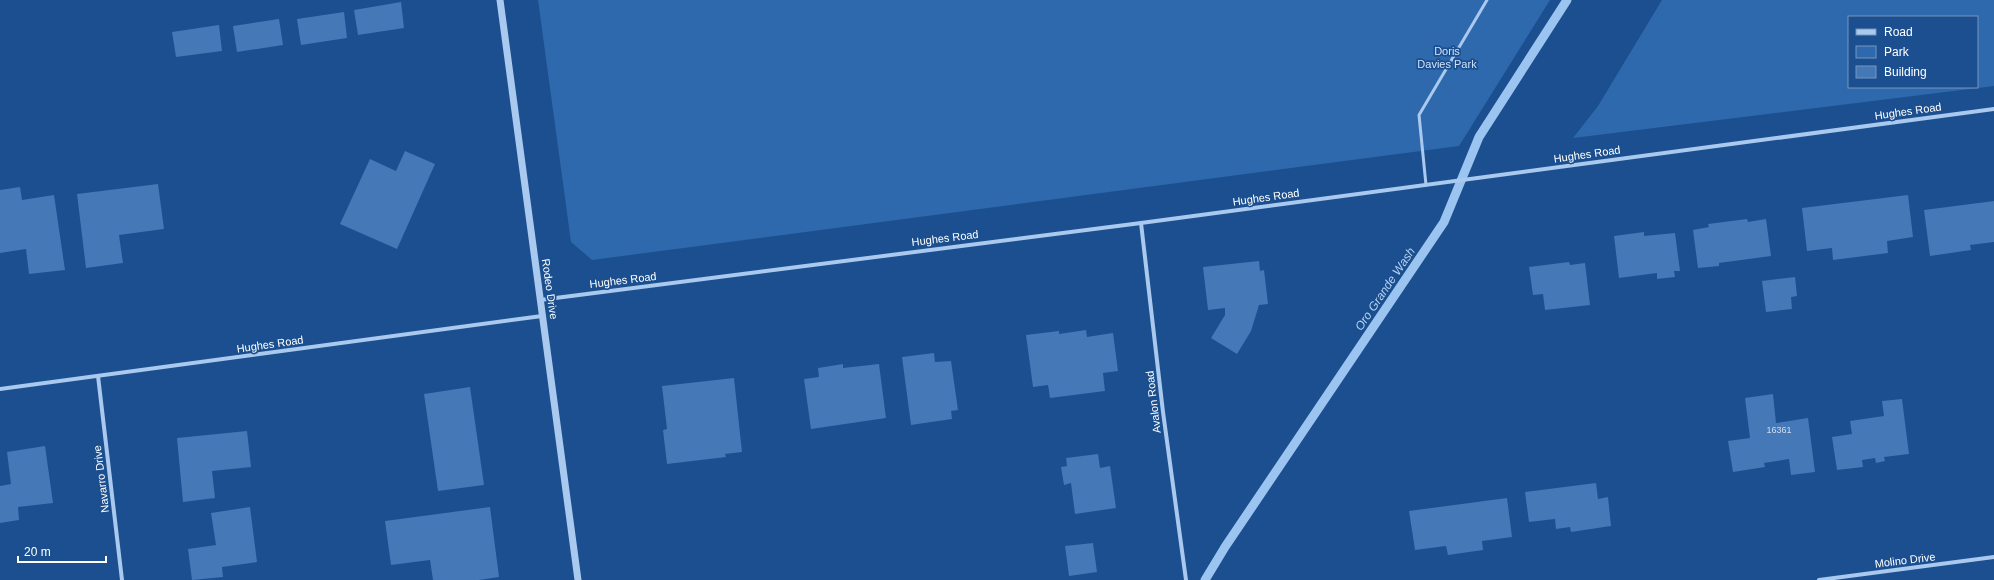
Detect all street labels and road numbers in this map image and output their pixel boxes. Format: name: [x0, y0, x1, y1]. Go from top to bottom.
street label: Hughes Road: [1874, 100, 1942, 122]
street label: Hughes Road: [1553, 143, 1621, 165]
street label: Hughes Road: [1232, 186, 1300, 208]
street label: Hughes Road: [911, 228, 979, 248]
street label: Rodeo Drive: [540, 258, 560, 320]
street label: Hughes Road: [589, 270, 657, 290]
street label: Hughes Road: [236, 333, 304, 355]
street label: Avalon Road: [1143, 370, 1163, 434]
street label: Navarro Drive: [91, 445, 111, 513]
street label: Molino Drive: [1874, 550, 1936, 570]

